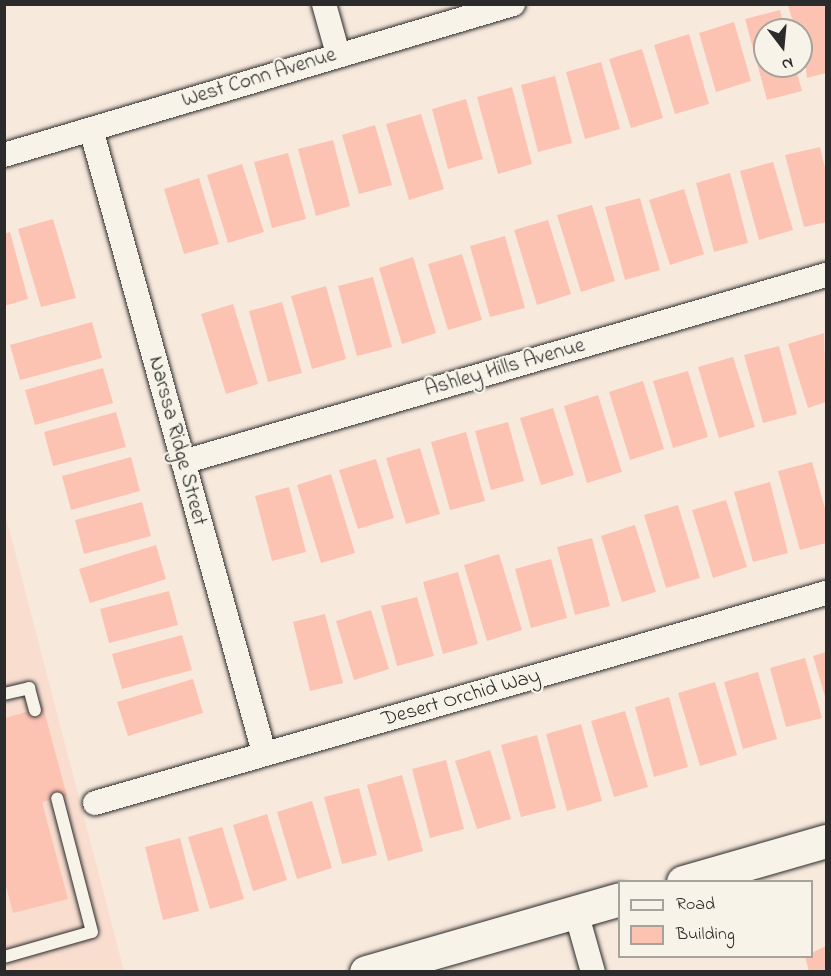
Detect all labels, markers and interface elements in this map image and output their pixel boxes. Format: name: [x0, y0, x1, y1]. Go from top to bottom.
north arrow: [753, 18, 813, 78]
street label: West Conn Avenue: [179, 43, 339, 113]
text: N: [779, 50, 796, 76]
street label: Ashley Hills Avenue: [422, 333, 588, 403]
street label: Narssa Ridge Street: [142, 354, 212, 528]
street label: Desert Orchid Way: [379, 663, 543, 733]
legend: [618, 880, 813, 958]
text: Road: [676, 892, 715, 918]
text: Building: [676, 922, 735, 948]

